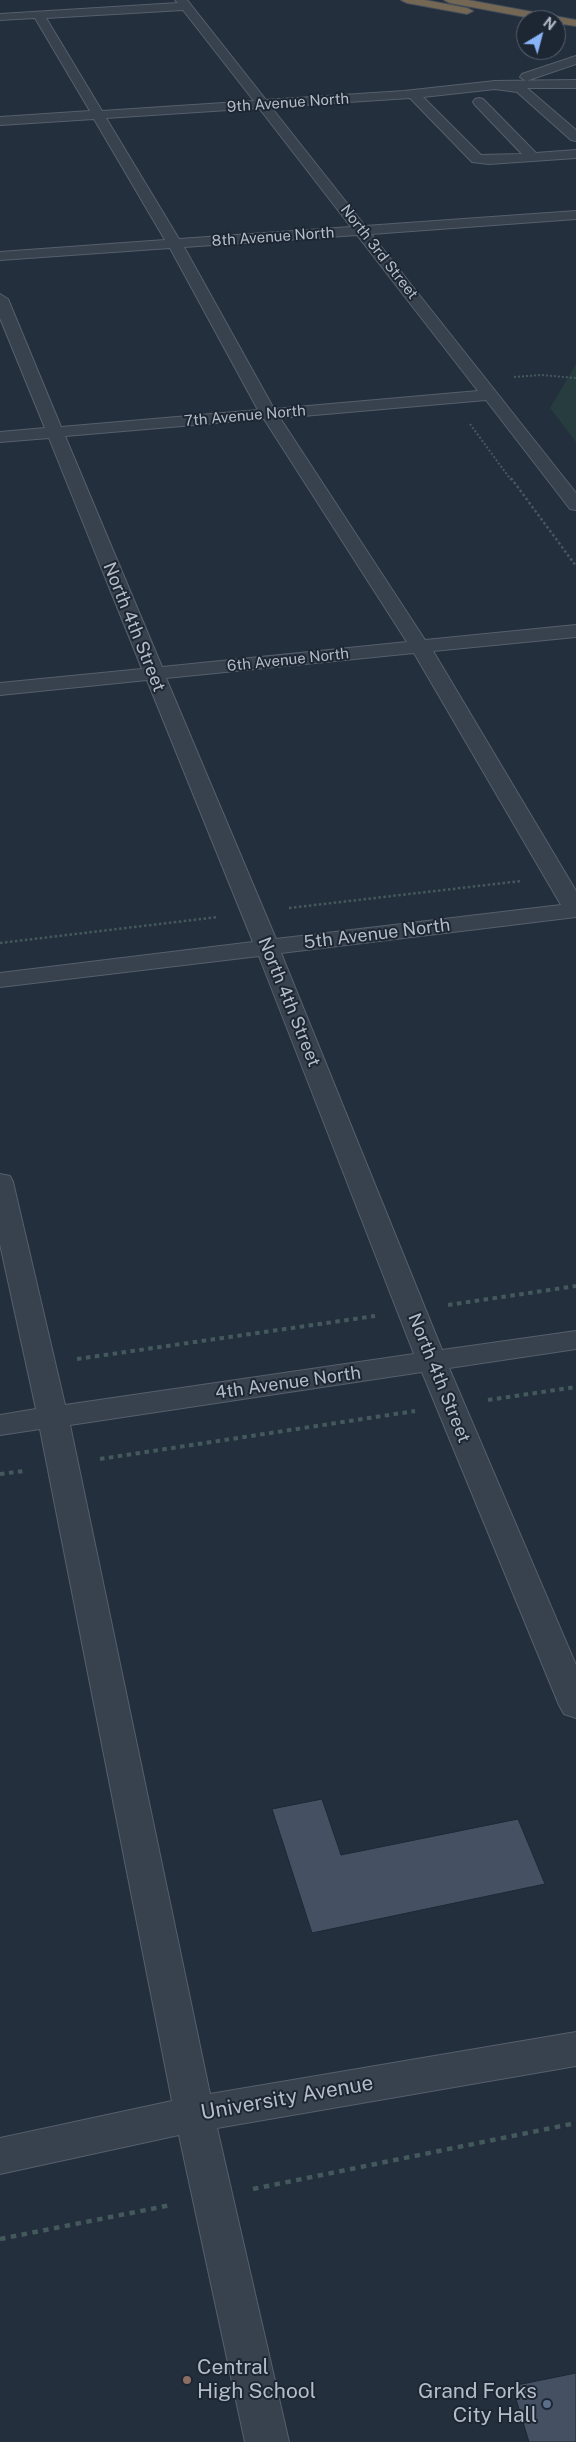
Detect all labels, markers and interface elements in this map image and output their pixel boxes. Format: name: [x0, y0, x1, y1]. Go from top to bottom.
north arrow: [516, 10, 566, 60]
text: N: [540, 14, 559, 33]
street label: 9th Avenue North: [226, 90, 350, 116]
street label: North 3rd Street: [336, 201, 422, 303]
street label: 8th Avenue North: [211, 224, 335, 250]
street label: 7th Avenue North: [183, 402, 307, 430]
street label: North 4th Street: [98, 559, 170, 695]
street label: 6th Avenue North: [226, 645, 350, 675]
street label: 5th Avenue North: [303, 914, 451, 954]
street label: North 4th Street: [253, 934, 325, 1070]
street label: North 4th Street: [403, 1310, 475, 1446]
street label: 4th Avenue North: [214, 1362, 362, 1404]
street label: University Avenue: [199, 2070, 375, 2126]
place label: Central High School: [197, 2355, 316, 2405]
marker: Central High School: [181, 2374, 193, 2386]
place label: Grand Forks City Hall: [418, 2379, 537, 2429]
marker: Grand Forks City Hall: [541, 2398, 553, 2410]

